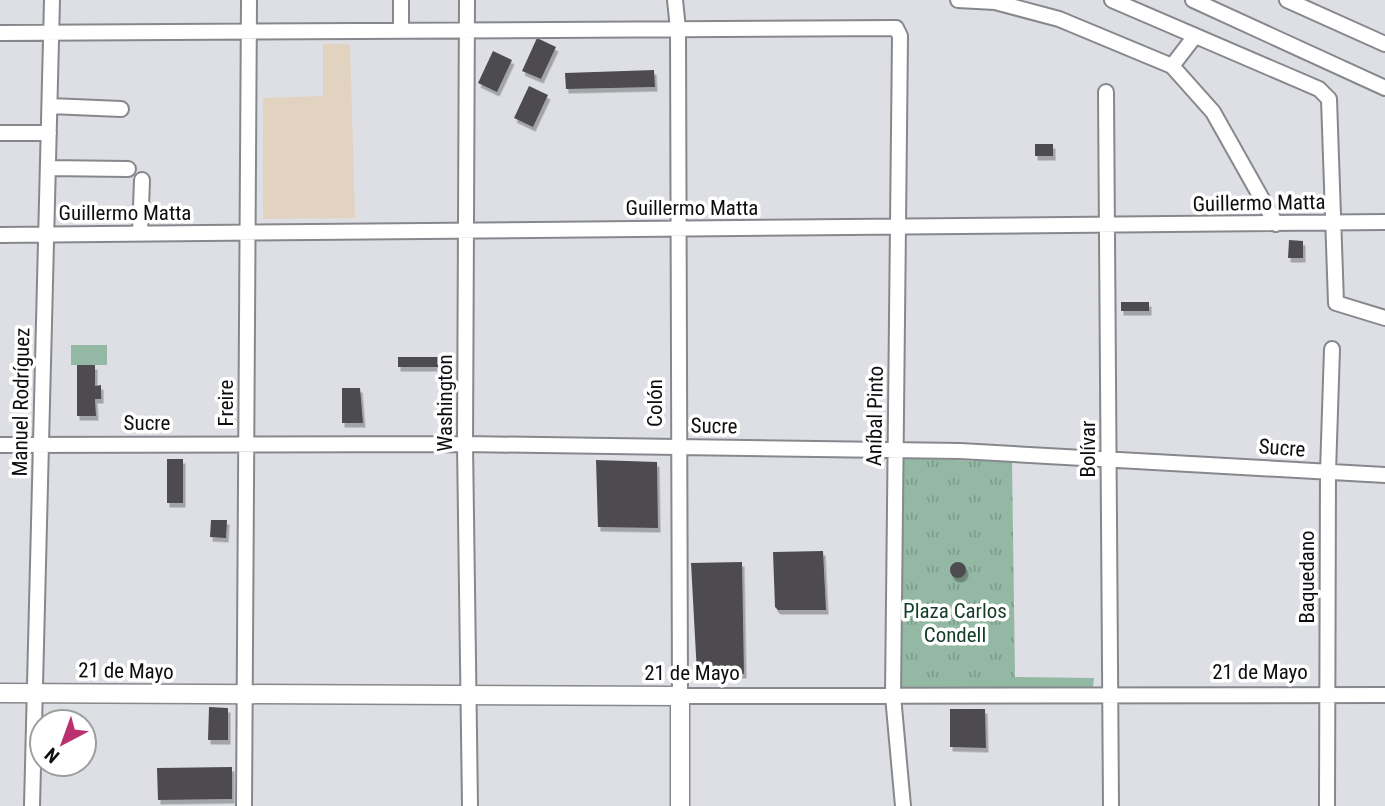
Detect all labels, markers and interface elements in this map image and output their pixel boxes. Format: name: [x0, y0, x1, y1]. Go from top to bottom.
street label: Guillermo Matta: [1192, 190, 1326, 216]
street label: Guillermo Matta: [626, 196, 758, 220]
street label: Guillermo Matta: [59, 201, 191, 225]
street label: Manuel Rodríguez: [8, 327, 34, 477]
street label: Washington: [433, 354, 457, 452]
street label: Aníbal Pinto: [862, 366, 888, 466]
street label: Freire: [214, 379, 238, 426]
street label: Colón: [643, 379, 667, 427]
street label: Sucre: [124, 411, 171, 435]
street label: Sucre: [690, 414, 738, 438]
street label: Bolívar: [1076, 420, 1100, 478]
street label: Sucre: [1258, 434, 1306, 462]
street label: Baquedano: [1295, 530, 1319, 624]
park label: Plaza Carlos Condell: [903, 599, 1007, 647]
street label: 21 de Mayo: [78, 658, 174, 684]
street label: 21 de Mayo: [1212, 660, 1308, 684]
street label: 21 de Mayo: [644, 661, 740, 685]
north arrow: [28, 708, 98, 778]
text: N: [40, 743, 64, 768]

